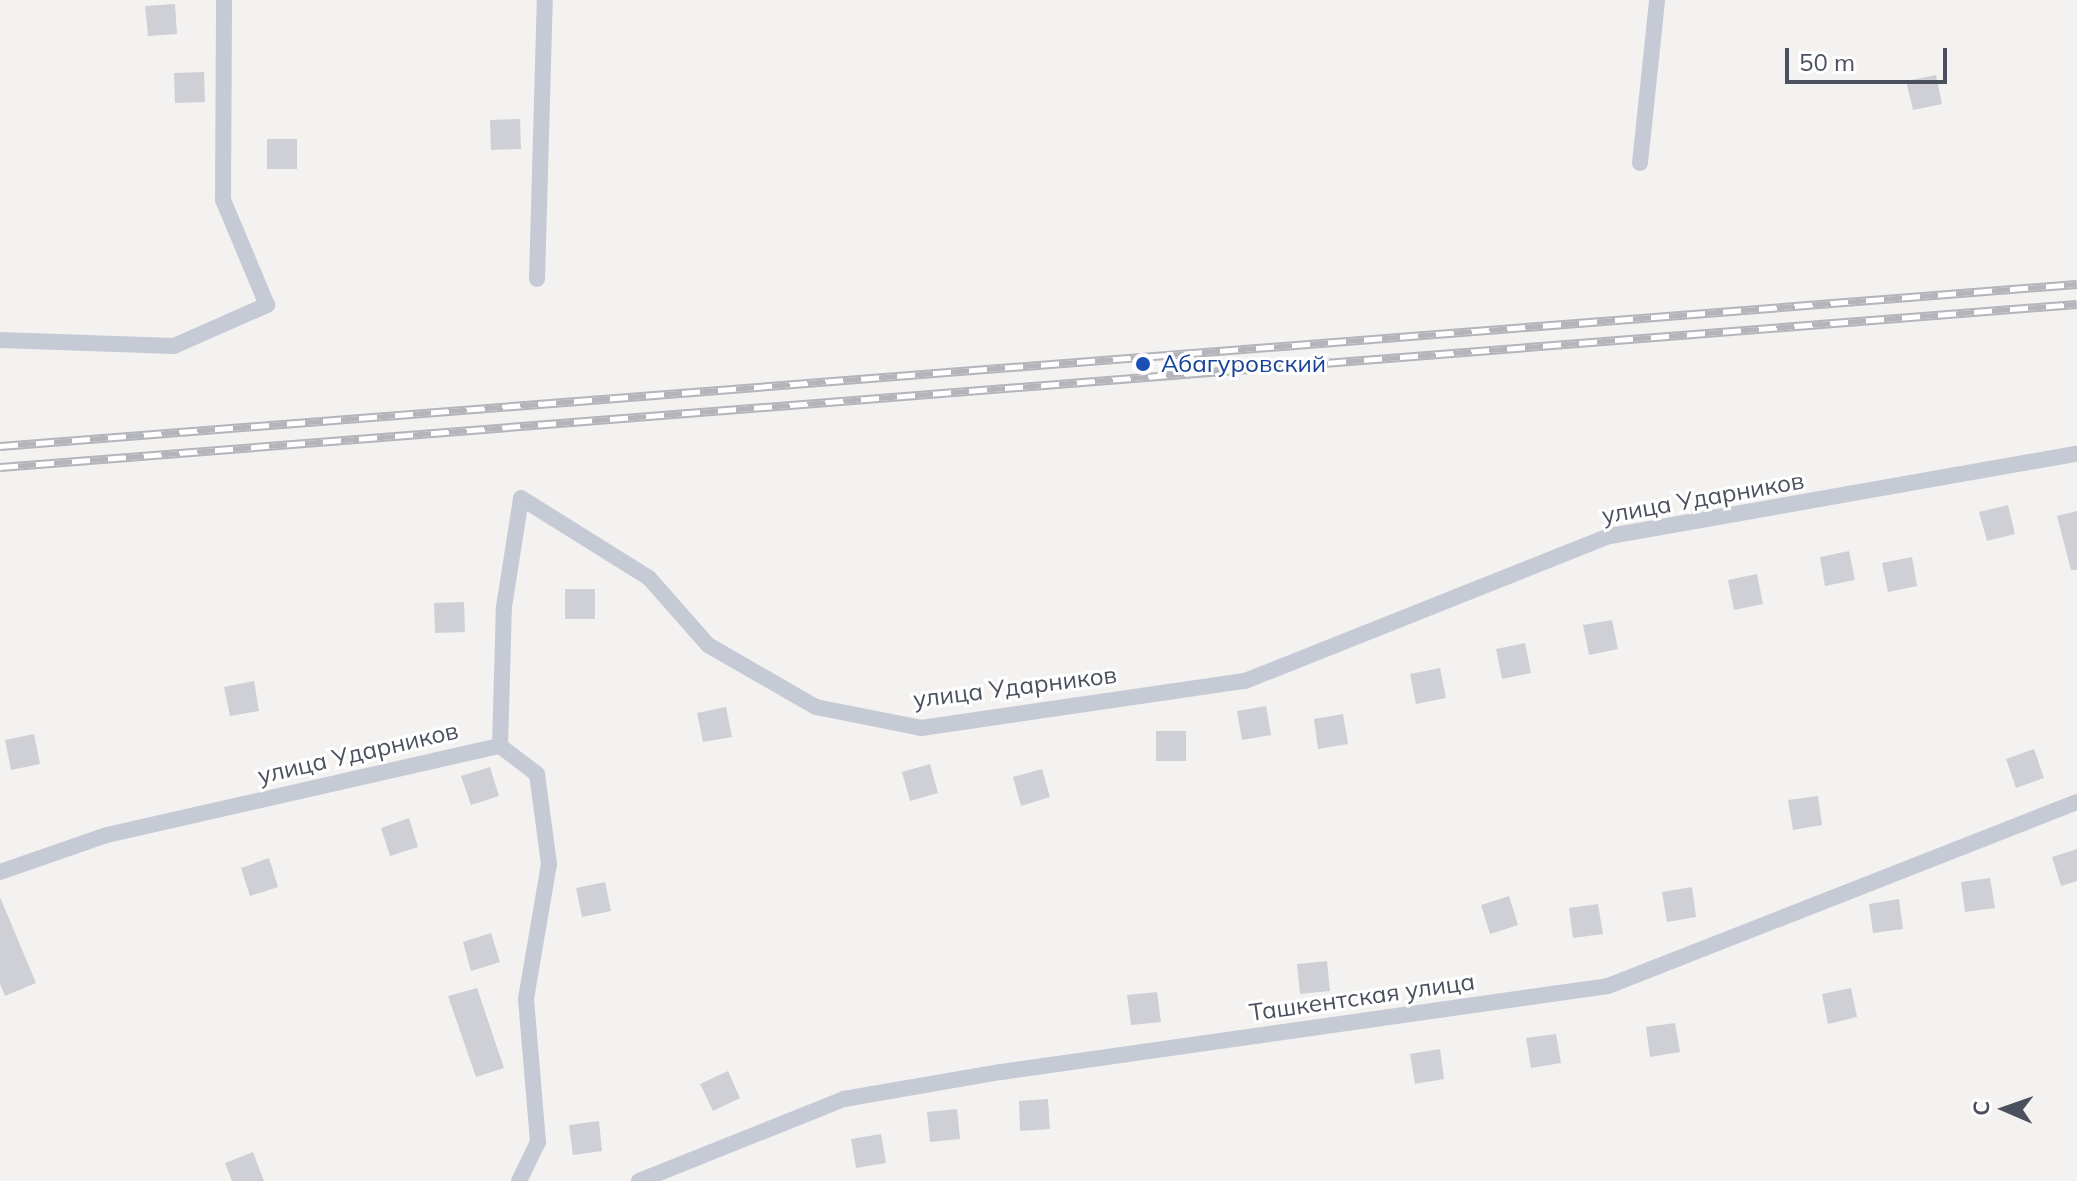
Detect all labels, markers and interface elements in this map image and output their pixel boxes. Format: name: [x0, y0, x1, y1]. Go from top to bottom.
scale bar: [1789, 32, 1951, 82]
text: 50 m: [1799, 47, 1855, 77]
place label: Абагуровский: [1161, 350, 1326, 378]
marker: Абагуровский: [1132, 353, 1154, 375]
street label: улица Ударников: [1600, 466, 1806, 530]
street label: улица Ударников: [912, 660, 1118, 714]
street label: улица Ударников: [255, 716, 461, 790]
street label: Ташкентская улица: [1247, 967, 1477, 1027]
north arrow: [1965, 1069, 2045, 1149]
text: С: [1967, 1100, 1995, 1116]

